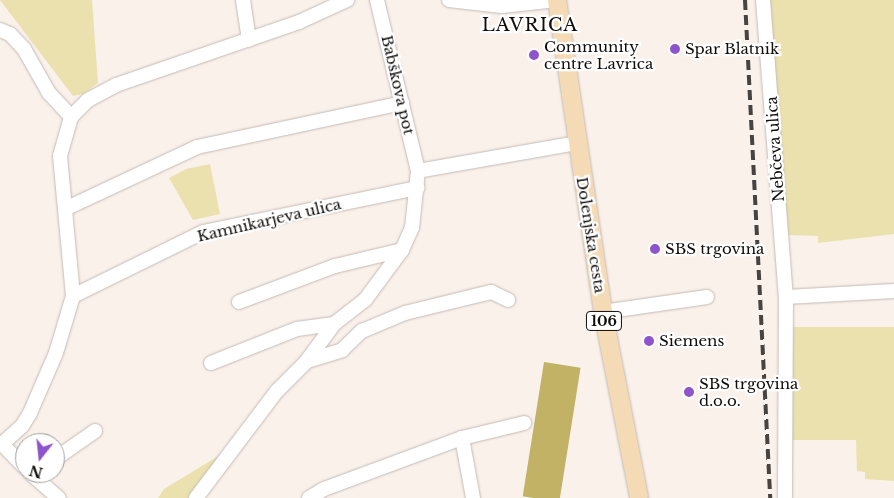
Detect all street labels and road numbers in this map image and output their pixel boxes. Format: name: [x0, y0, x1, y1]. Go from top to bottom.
street label: Babškova pot: [378, 33, 418, 137]
street label: Nebčeva ulica: [762, 96, 788, 202]
street label: Dolenjska cesta: [573, 176, 609, 294]
street label: Kamnikarjeva ulica: [195, 195, 343, 245]
road number: 106: [585, 310, 623, 332]

